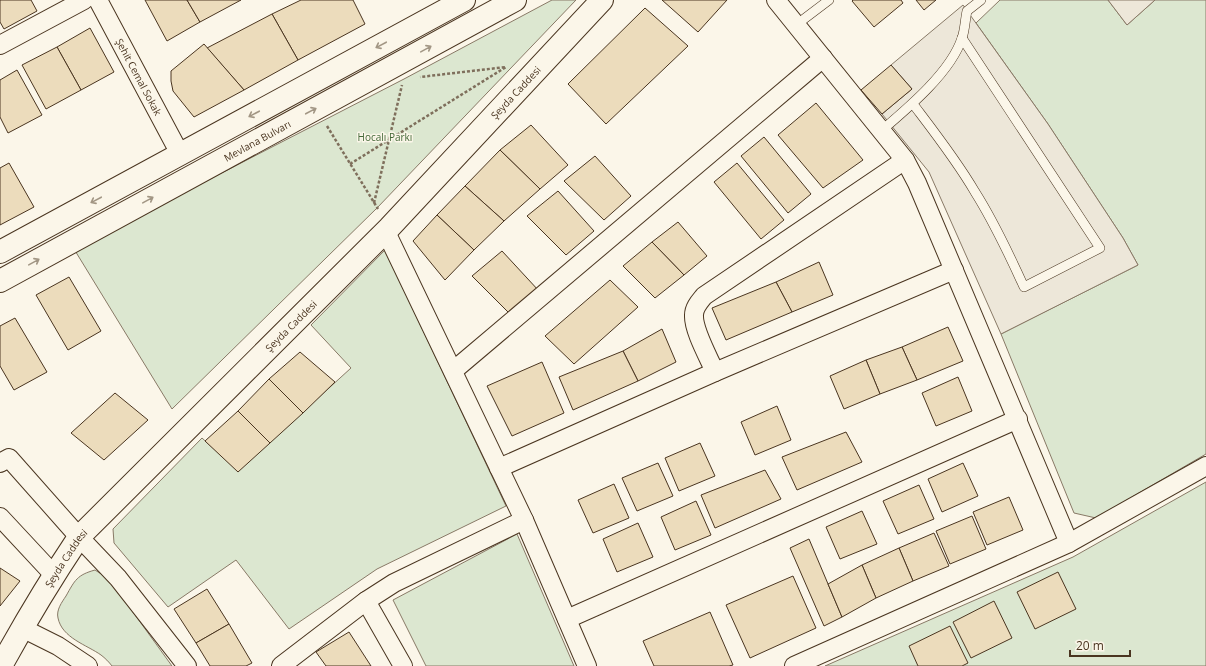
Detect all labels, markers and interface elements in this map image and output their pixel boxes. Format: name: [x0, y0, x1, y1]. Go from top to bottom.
street label: Şehit Cemal Sokak: [113, 36, 165, 118]
one-way arrow: [375, 42, 387, 50]
one-way arrow: [420, 44, 432, 52]
street label: Şeyda Caddesi: [487, 63, 544, 122]
one-way arrow: [305, 106, 317, 114]
one-way arrow: [248, 111, 260, 118]
street label: Mevlana Bulvarı: [221, 117, 293, 165]
park label: Hocalı Parkı: [358, 130, 412, 144]
one-way arrow: [142, 195, 154, 203]
one-way arrow: [90, 196, 102, 204]
one-way arrow: [28, 258, 40, 266]
street label: Şeyda Caddesi: [262, 297, 320, 355]
street label: Şeyda Caddesi: [41, 526, 90, 590]
scale bar: [1070, 632, 1130, 658]
text: 20 m: [1076, 637, 1104, 654]

